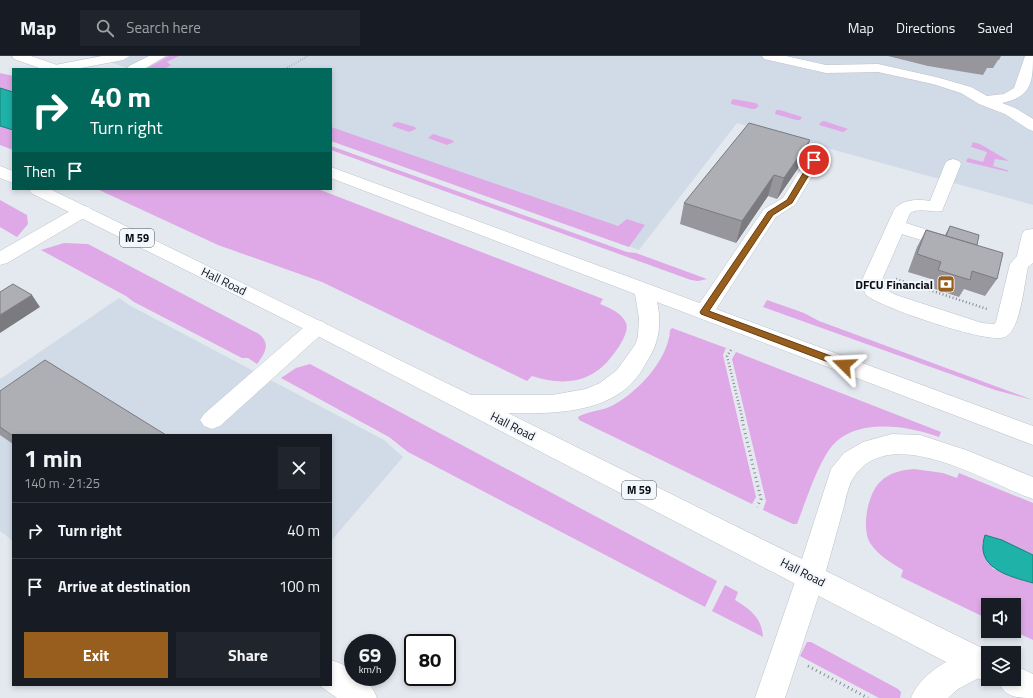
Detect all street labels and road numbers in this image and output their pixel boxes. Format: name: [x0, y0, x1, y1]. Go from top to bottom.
road number: M 59: [120, 229, 154, 247]
street label: Hall Road: [198, 262, 250, 300]
street label: Hall Road: [487, 407, 539, 445]
road number: M 59: [622, 481, 656, 499]
street label: Hall Road: [777, 553, 829, 591]

